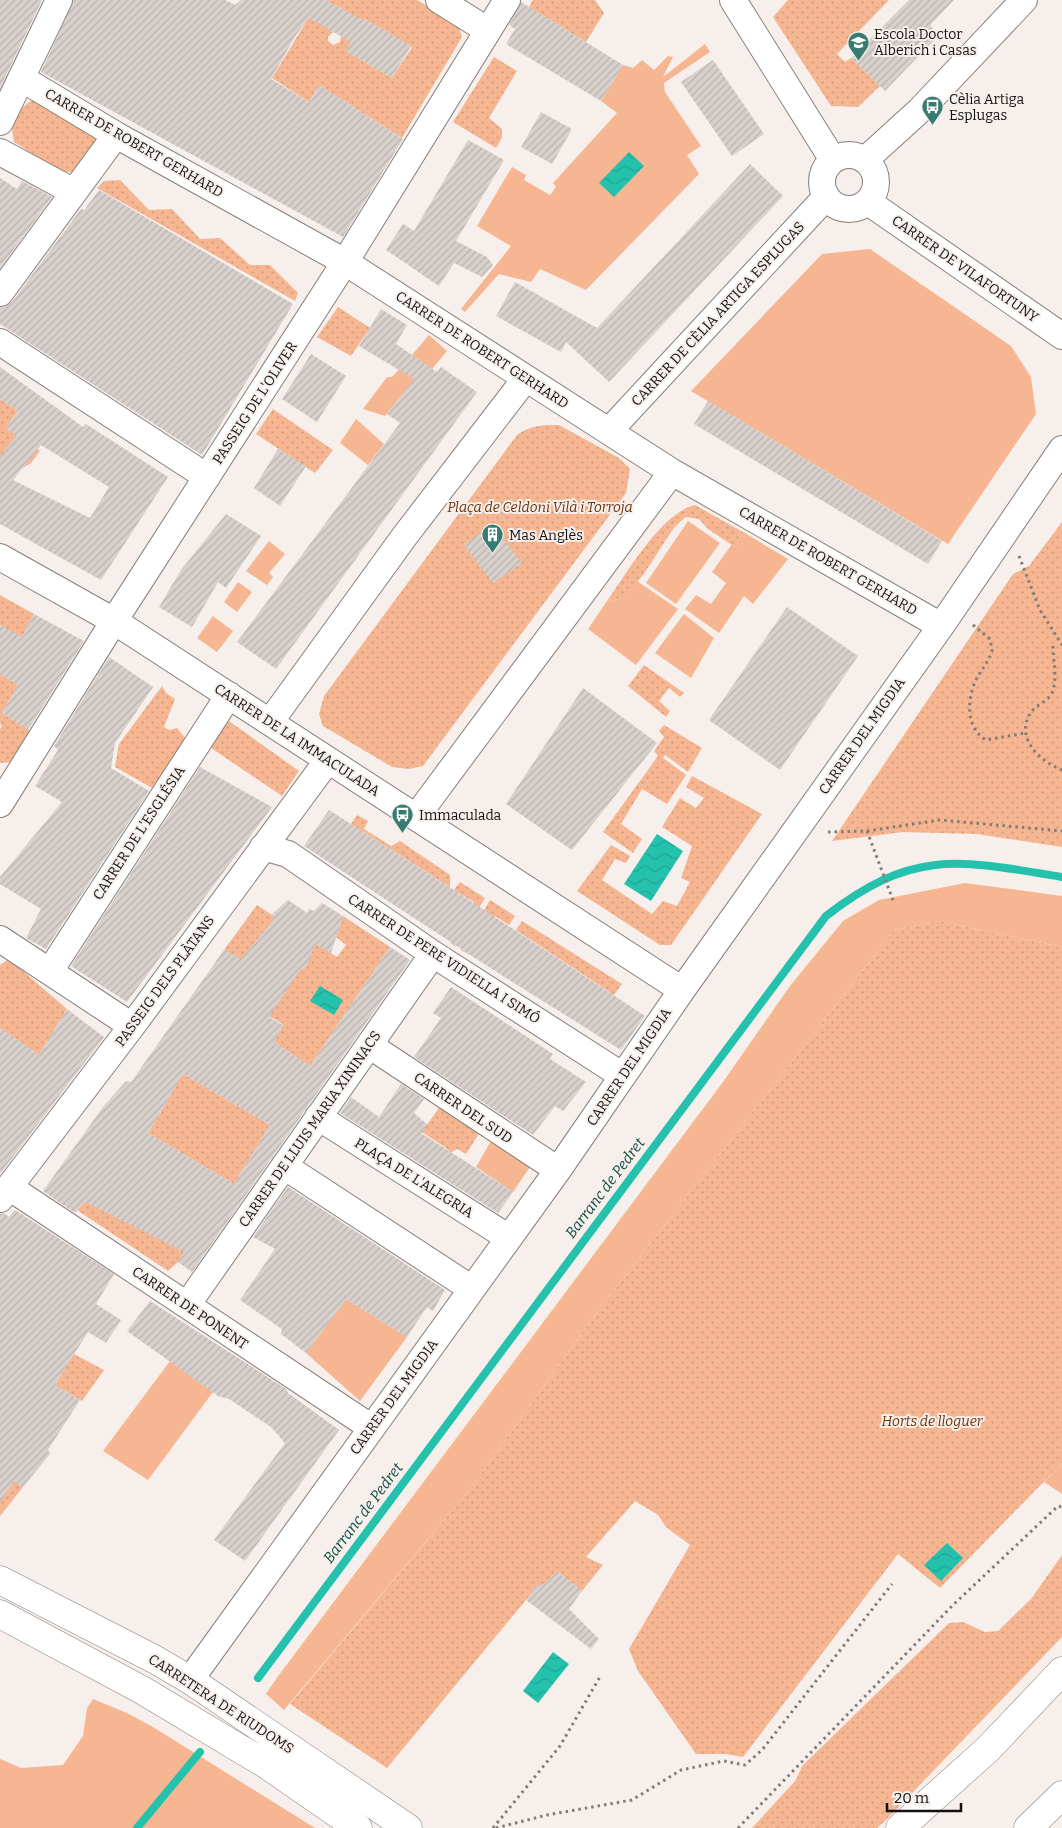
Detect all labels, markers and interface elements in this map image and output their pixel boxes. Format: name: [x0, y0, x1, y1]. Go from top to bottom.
place label: Escola Doctor Alberich i Casas: [874, 26, 977, 59]
school or university icon: Escola Doctor Alberich i Casas: [846, 30, 870, 61]
street label: CARRER DE ROBERT GERHARD: [42, 85, 226, 201]
place label: Cèlia Artiga Esplugas: [949, 91, 1025, 124]
bus stop icon: Cèlia Artiga Esplugas: [921, 95, 945, 126]
street label: CARRER DE VILAFORTUNY: [888, 212, 1042, 326]
street label: CARRER DE CÈLIA ARTIGA ESPLUGAS: [627, 218, 808, 410]
street label: CARRER DE ROBERT GERHARD: [392, 288, 572, 412]
street label: PASSEIG DE L'OLIVER: [209, 339, 301, 467]
park label: Plaça de Celdoni Vilà i Torroja: [447, 499, 633, 516]
street label: CARRER DE ROBERT GERHARD: [736, 503, 920, 619]
building icon: Mas Anglès: [481, 523, 505, 554]
place label: Mas Anglès: [509, 527, 583, 544]
street label: CARRER DEL MIGDIA: [815, 674, 909, 798]
street label: CARRER DE LA IMMACULADA: [211, 680, 383, 800]
street label: CARRER DE L'ESGLÉSIA: [88, 762, 189, 903]
bus stop icon: Immaculada: [391, 803, 415, 834]
place label: Immaculada: [419, 807, 502, 824]
street label: CARRER DE PERE VIDIELLA I SIMÓ: [345, 890, 544, 1028]
street label: PASSEIG DELS PLÀTANS: [111, 912, 218, 1050]
street label: CARRER DEL MIGDIA: [583, 1005, 675, 1129]
street label: CARRER DE LLUIS MARIA XININACS: [235, 1028, 385, 1230]
street label: CARRER DEL SUD: [410, 1069, 516, 1147]
street label: PLAÇA DE L'ALEGRIA: [351, 1134, 477, 1222]
water label: Barranc de Pedret: [561, 1134, 649, 1242]
street label: CARRER DE PONENT: [129, 1263, 251, 1353]
street label: CARRER DEL MIGDIA: [346, 1336, 442, 1458]
park label: Horts de lloguer: [882, 1413, 984, 1430]
water label: Barranc de Pedret: [319, 1459, 407, 1567]
street label: CARRETERA DE RIUDOMS: [145, 1651, 297, 1757]
scale bar: [887, 1780, 961, 1812]
text: 20 m: [894, 1789, 930, 1807]

